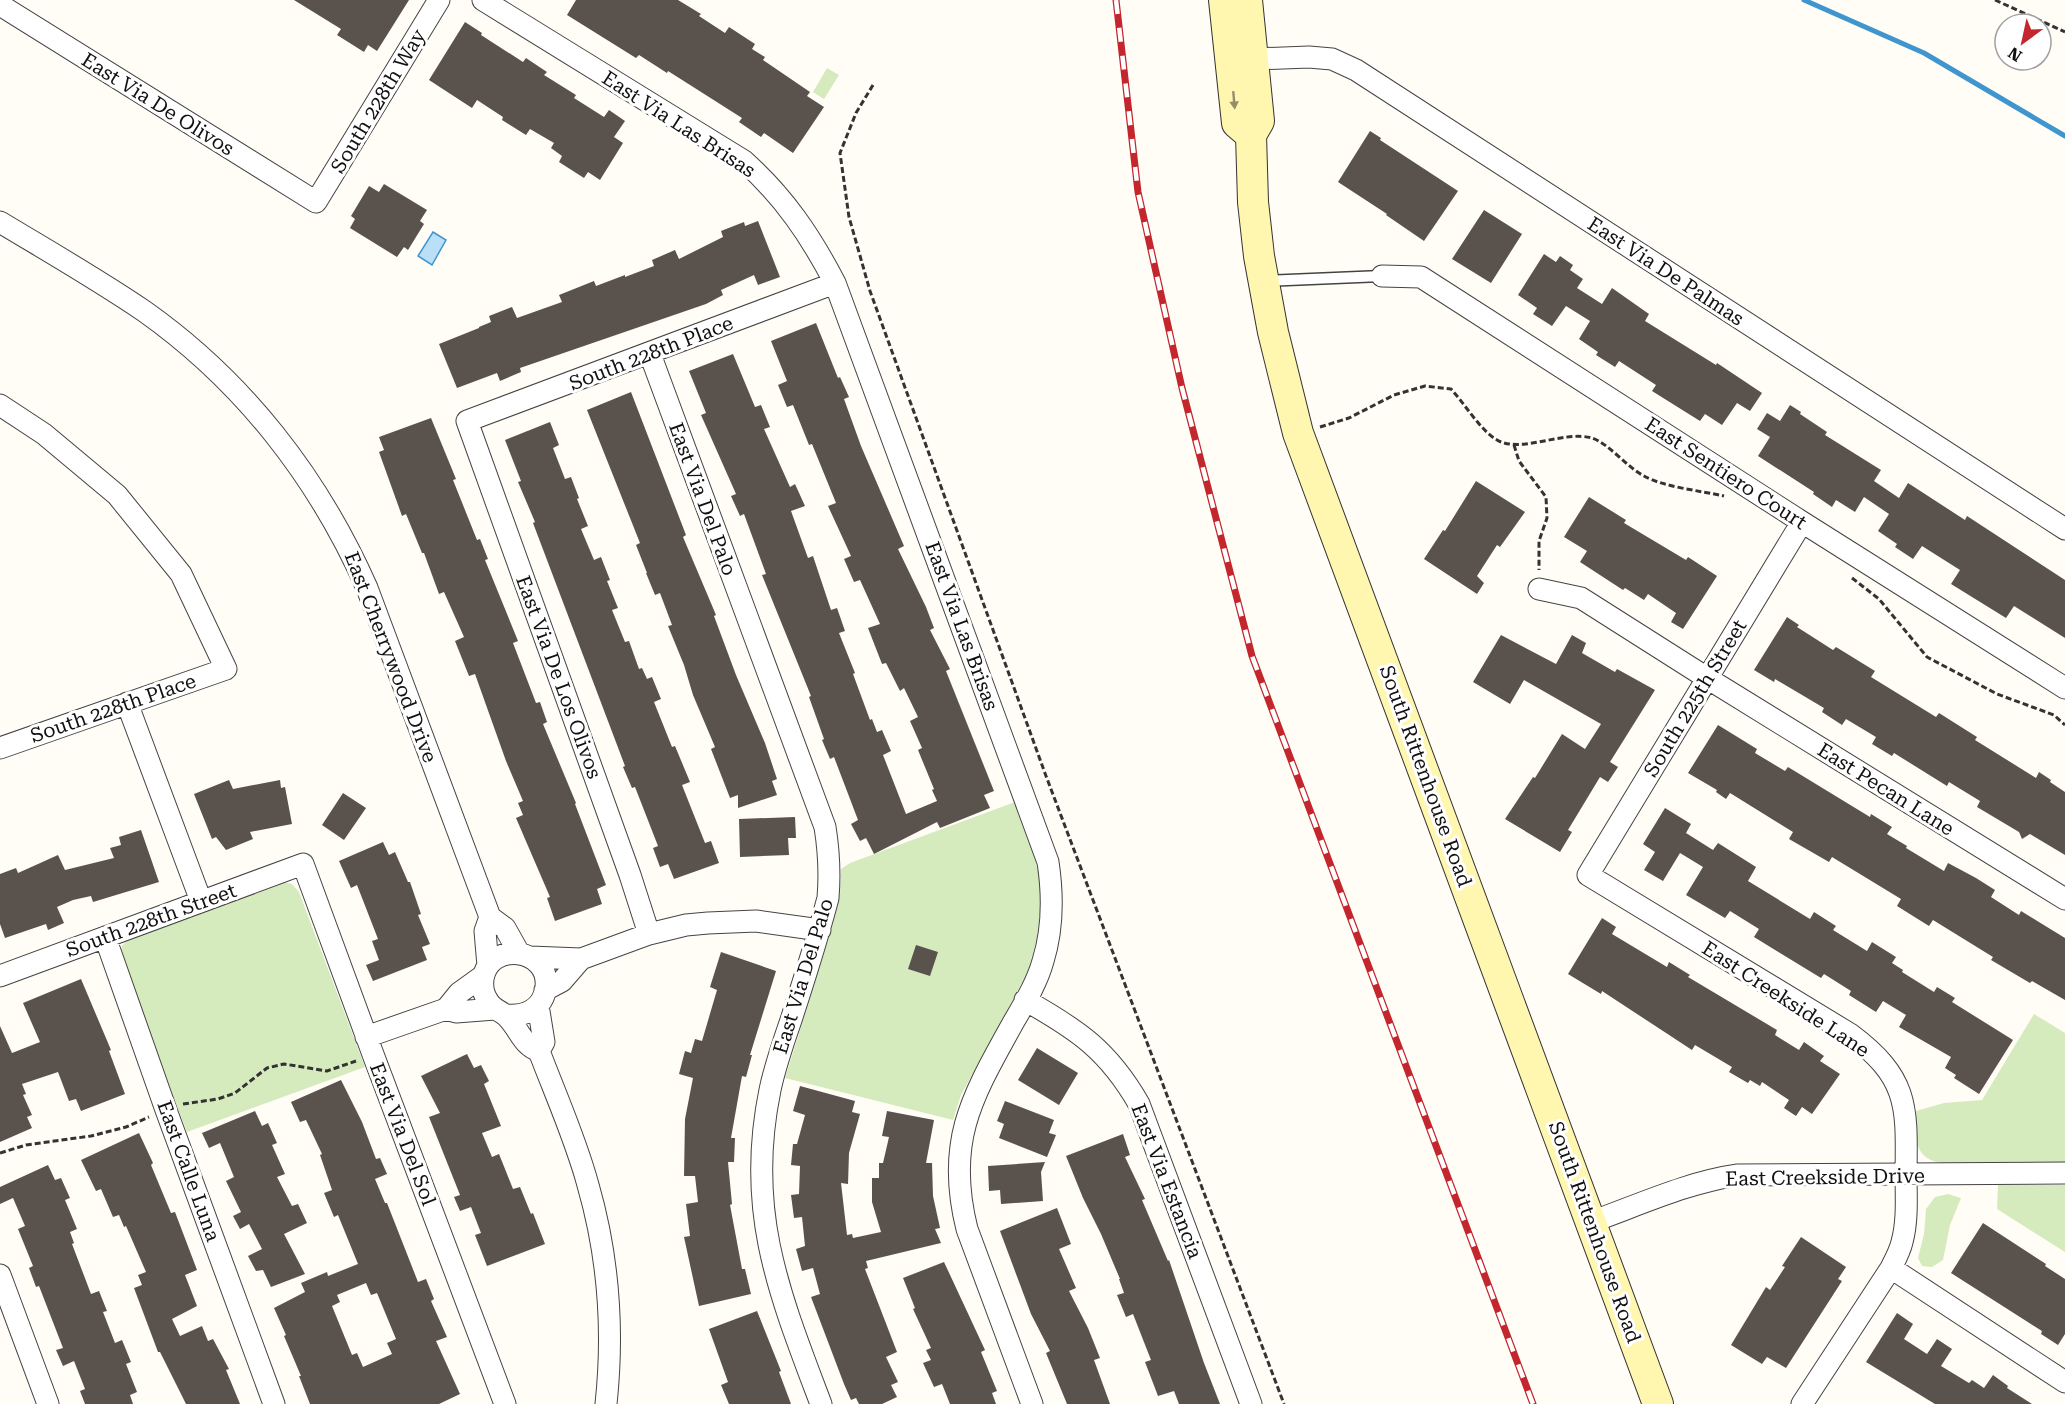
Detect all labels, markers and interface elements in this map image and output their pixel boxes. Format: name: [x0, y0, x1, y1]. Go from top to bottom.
north arrow: [1993, 12, 2053, 72]
street label: South 228th Way: [326, 25, 431, 177]
text: N: [2005, 43, 2025, 65]
street label: East Via De Olivos: [77, 47, 239, 161]
street label: East Via Las Brisas: [598, 66, 760, 182]
one-way arrow: [1230, 91, 1239, 110]
street label: East Via De Palmas: [1583, 211, 1749, 331]
street label: South 228th Place: [566, 311, 736, 395]
street label: East Sentiero Court: [1641, 412, 1812, 534]
street label: East Via Del Palo: [664, 419, 742, 579]
street label: East Via Las Brisas: [920, 538, 1004, 714]
street label: East Cherrywood Drive: [340, 548, 442, 766]
street label: East Via De Los Olivos: [511, 572, 607, 782]
street label: South 225th Street: [1639, 614, 1752, 781]
street label: South Rittenhouse Road: [1375, 662, 1477, 890]
street label: South 228th Place: [27, 668, 199, 748]
street label: East Pecan Lane: [1813, 737, 1959, 841]
street label: South 228th Street: [63, 878, 240, 962]
street label: East Via Del Palo: [768, 895, 838, 1057]
street label: East Creekside Lane: [1698, 936, 1874, 1062]
street label: East Via Del Sol: [365, 1059, 441, 1209]
street label: East Calle Luna: [152, 1097, 226, 1245]
street label: East Via Estancia: [1126, 1100, 1208, 1262]
street label: South Rittenhouse Road: [1544, 1118, 1646, 1346]
street label: East Creekside Drive: [1725, 1163, 1925, 1191]

